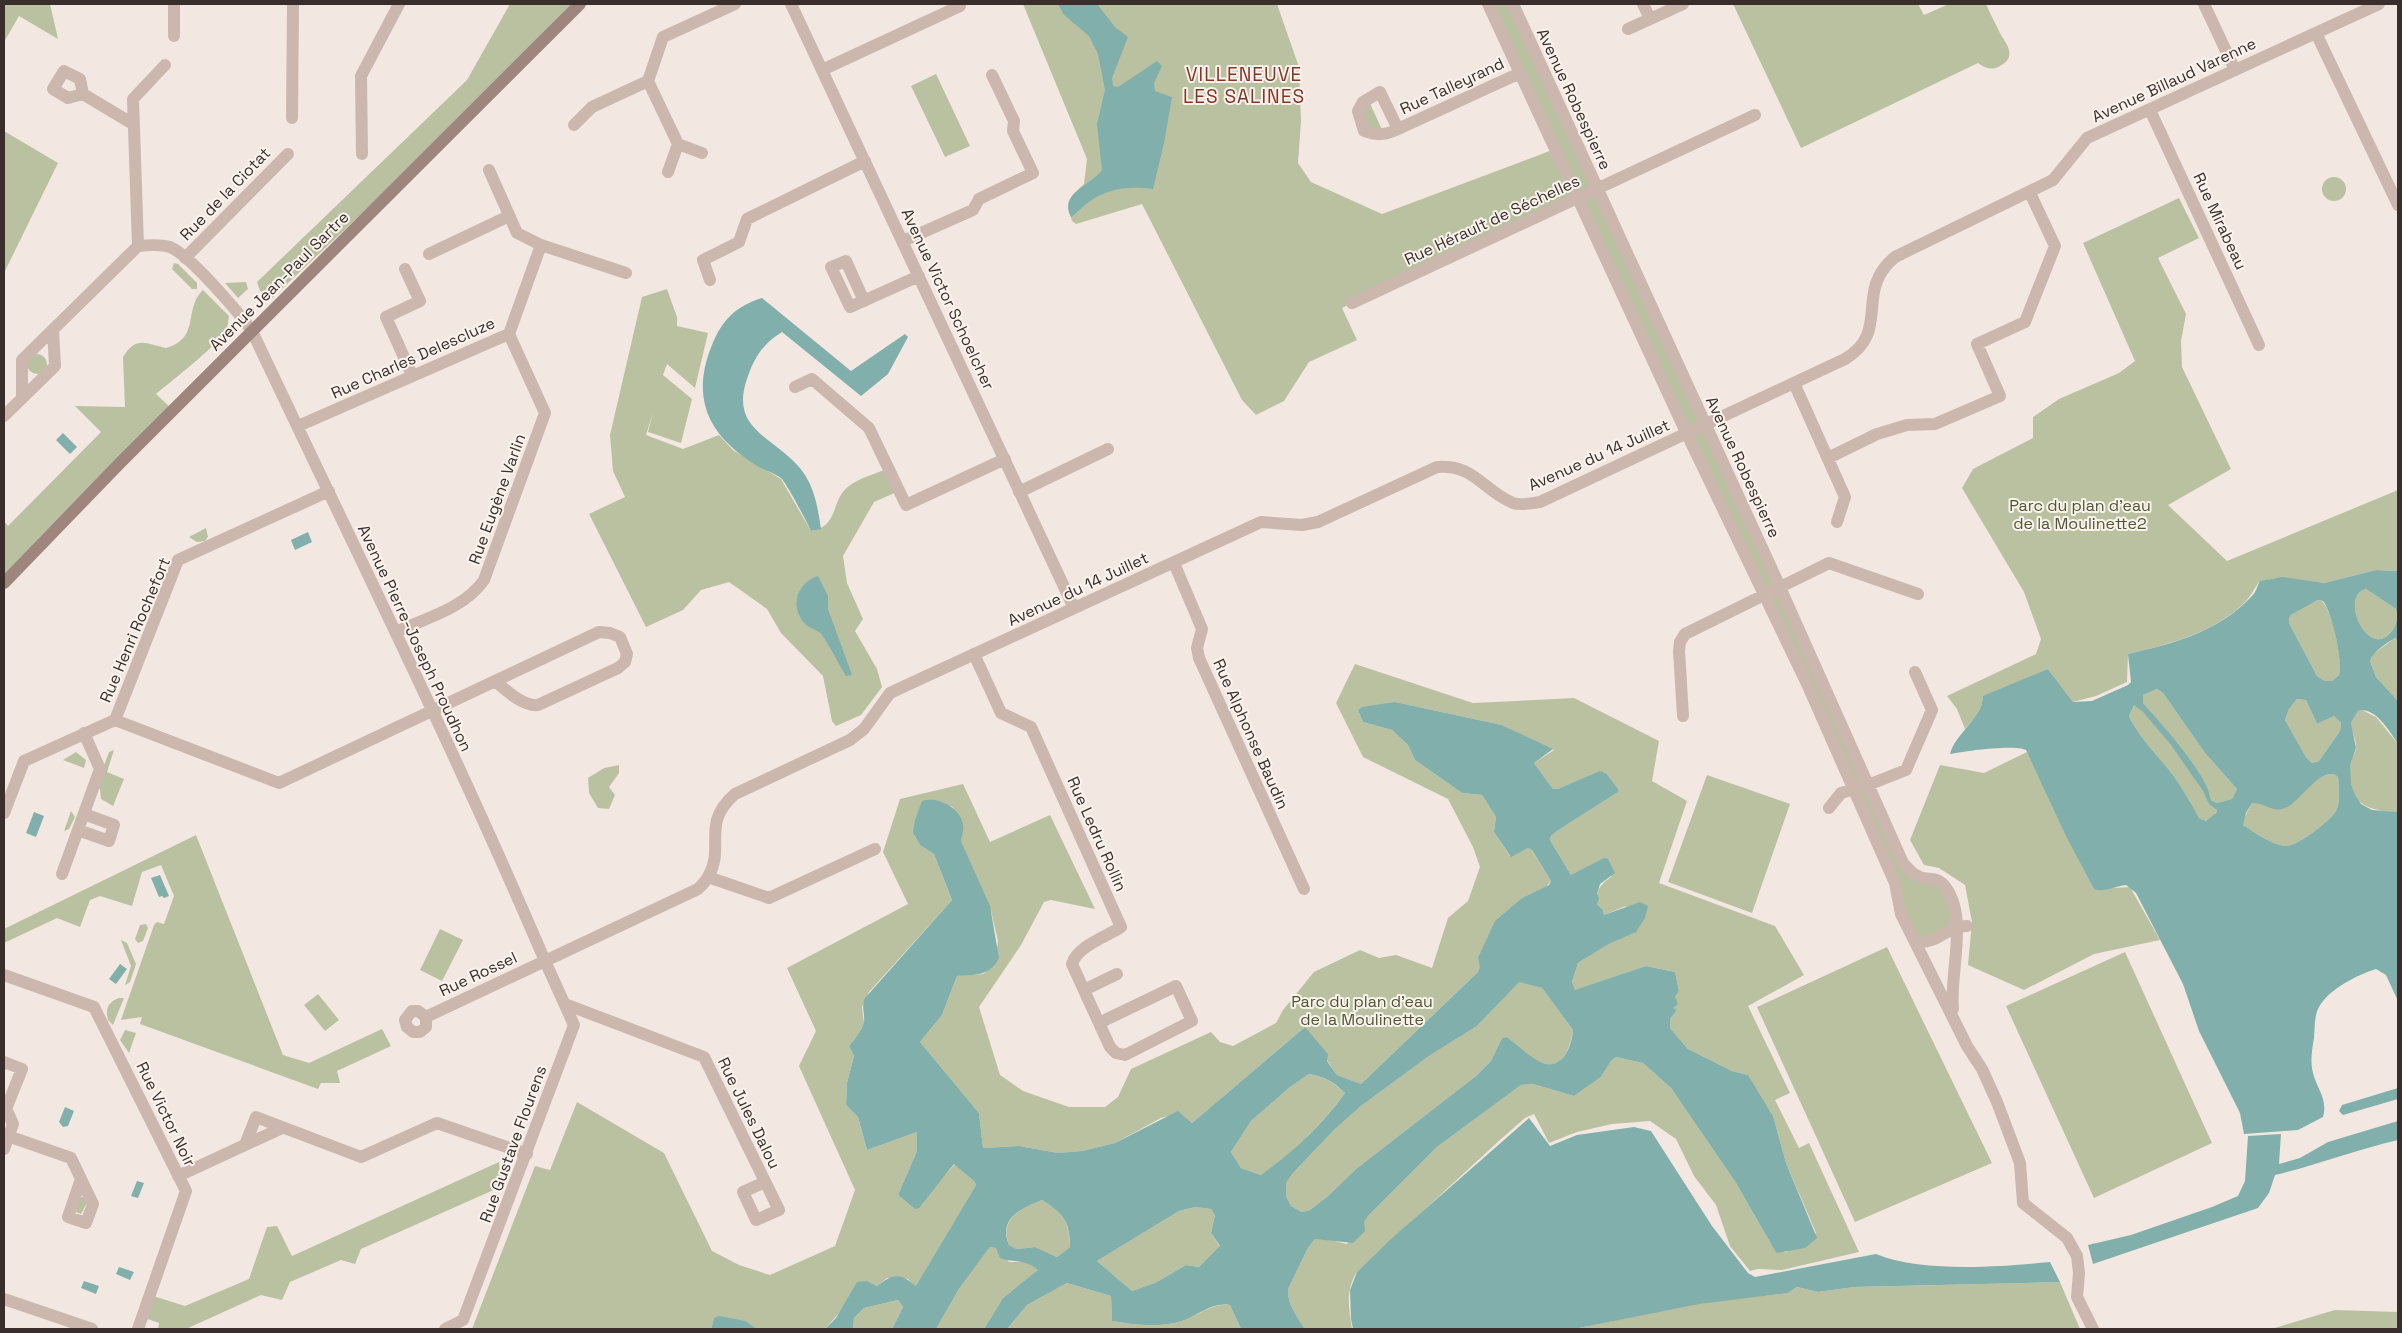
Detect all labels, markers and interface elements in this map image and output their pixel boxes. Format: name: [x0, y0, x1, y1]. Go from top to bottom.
street label: Avenue Robespierre: [1532, 25, 1616, 173]
street label: Avenue Billaud Varenne: [2089, 33, 2259, 127]
street label: Rue Talleyrand: [1397, 53, 1507, 119]
district label: VILLENEUVE LES SALINES: [1183, 62, 1305, 109]
street label: Rue de la Ciotat: [175, 143, 275, 245]
street label: Rue Mirabeau: [2188, 169, 2252, 273]
street label: Rue Hérault de Séchelles: [1401, 170, 1583, 270]
street label: Avenue Victor Schoelcher: [897, 205, 999, 393]
street label: Avenue Jean-Paul Sartre: [205, 207, 353, 355]
street label: Rue Charles Delescluze: [328, 312, 498, 404]
street label: Avenue Robespierre: [1701, 393, 1785, 541]
street label: Avenue du 14 Juillet: [1525, 414, 1673, 496]
street label: Rue Eugène Varlin: [464, 431, 530, 567]
park label: Parc du plan d'eau de la Moulinette2: [2009, 495, 2151, 534]
street label: Avenue Pierre-Joseph Proudhon: [353, 521, 477, 755]
street label: Avenue du 14 Juillet: [1004, 547, 1152, 631]
street label: Rue Henri Rochefort: [95, 554, 175, 706]
street label: Rue Alphonse Baudin: [1208, 656, 1294, 812]
street label: Rue Ledru Rollin: [1062, 773, 1132, 895]
street label: Rue Rossel: [436, 947, 520, 1001]
park label: Parc du plan d'eau de la Moulinette: [1291, 991, 1433, 1030]
street label: Rue Jules Dalou: [713, 1054, 785, 1172]
street label: Rue Victor Noir: [132, 1058, 200, 1170]
street label: Rue Gustave Flourens: [475, 1063, 551, 1225]

